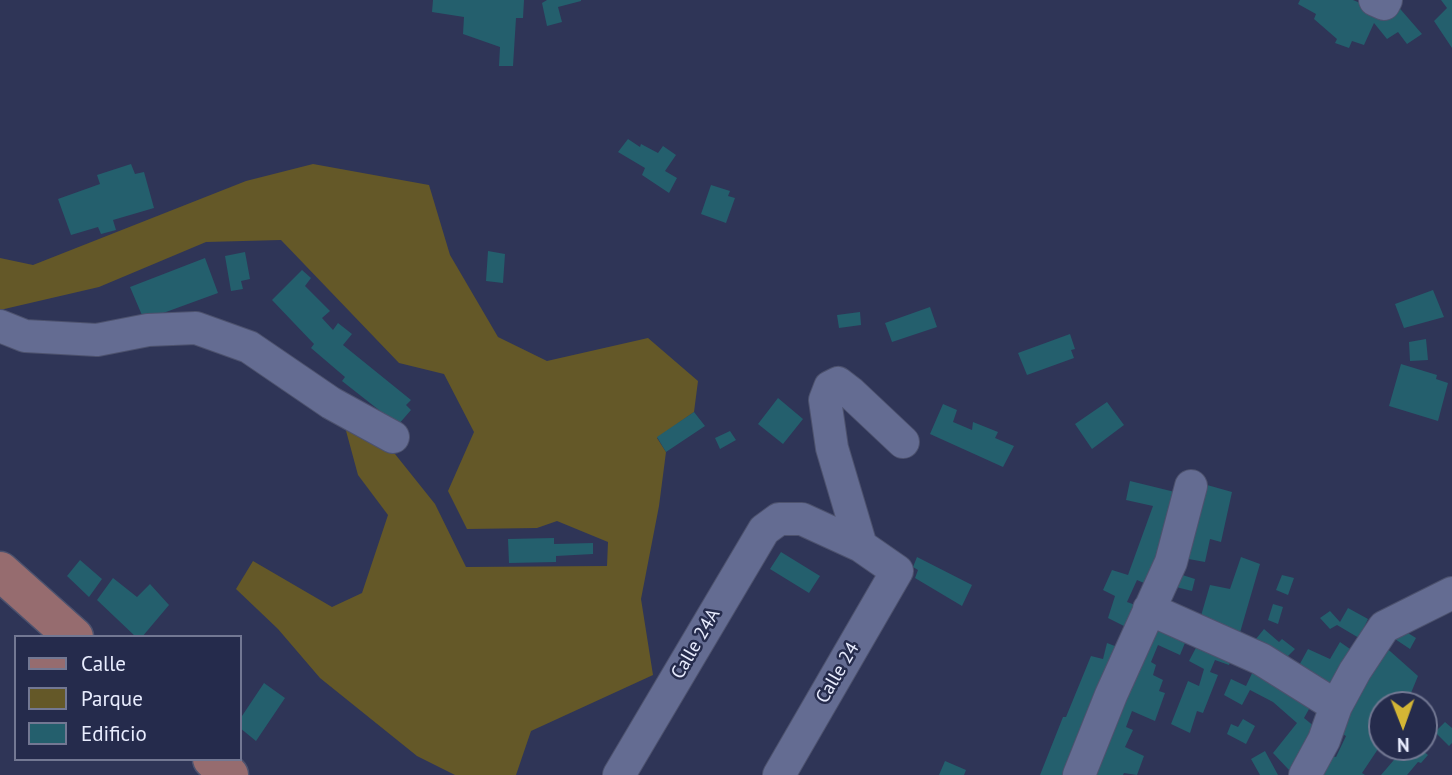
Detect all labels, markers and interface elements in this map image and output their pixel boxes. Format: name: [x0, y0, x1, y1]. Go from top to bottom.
street label: Calle 24A: [667, 605, 725, 683]
legend: [14, 635, 242, 761]
street label: Calle 24: [812, 639, 864, 707]
text: Calle: [81, 650, 126, 677]
text: Parque: [81, 685, 143, 712]
north arrow: [1368, 691, 1438, 761]
text: Edificio: [81, 720, 147, 747]
text: N: [1397, 733, 1410, 757]

